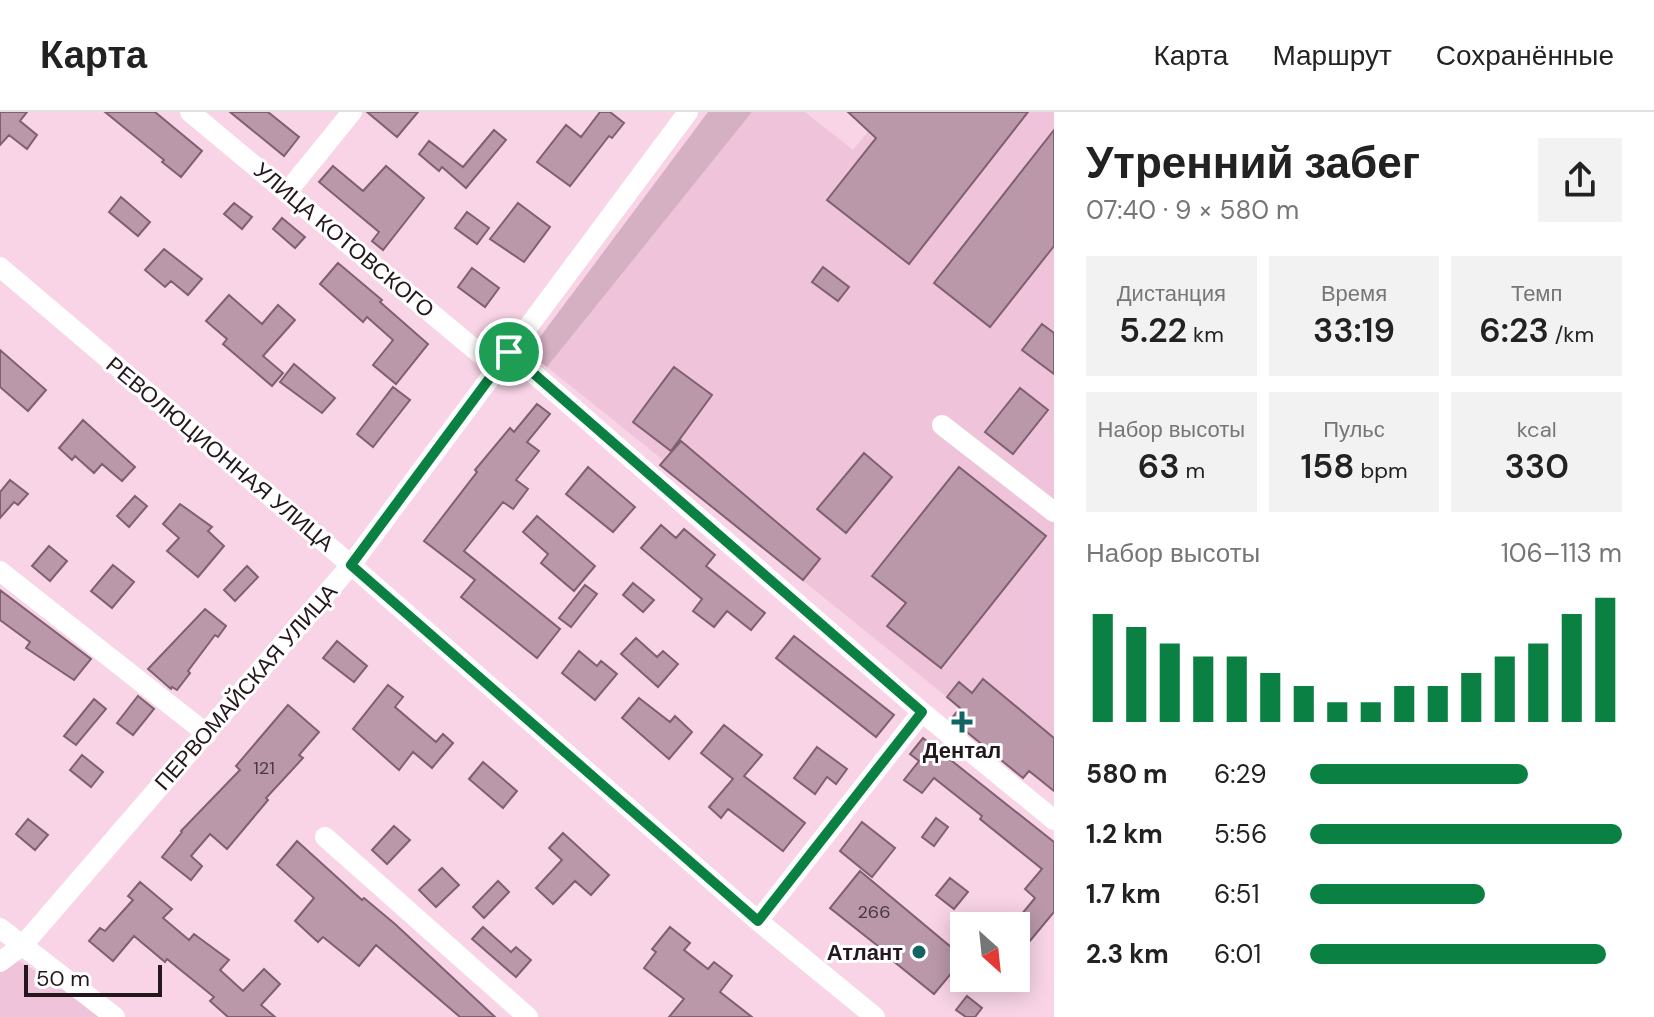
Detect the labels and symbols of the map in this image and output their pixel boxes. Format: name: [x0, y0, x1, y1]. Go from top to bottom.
street label: УЛИЦА КОТОВСКОГО: [248, 156, 440, 324]
pin: [475, 318, 543, 386]
street label: РЕВОЛЮЦИОННАЯ УЛИЦА: [100, 350, 340, 558]
street label: ПЕРВОМАЙСКАЯ УЛИЦА: [148, 577, 344, 796]
marker: Дентал: [951, 711, 973, 733]
place label: Дентал: [923, 736, 1001, 765]
house number: 121: [253, 756, 275, 780]
house number: 266: [858, 900, 890, 924]
north arrow: [950, 912, 1030, 992]
place label: Атлант: [827, 938, 903, 967]
marker: Атлант: [910, 943, 928, 961]
scale bar: [24, 961, 162, 997]

